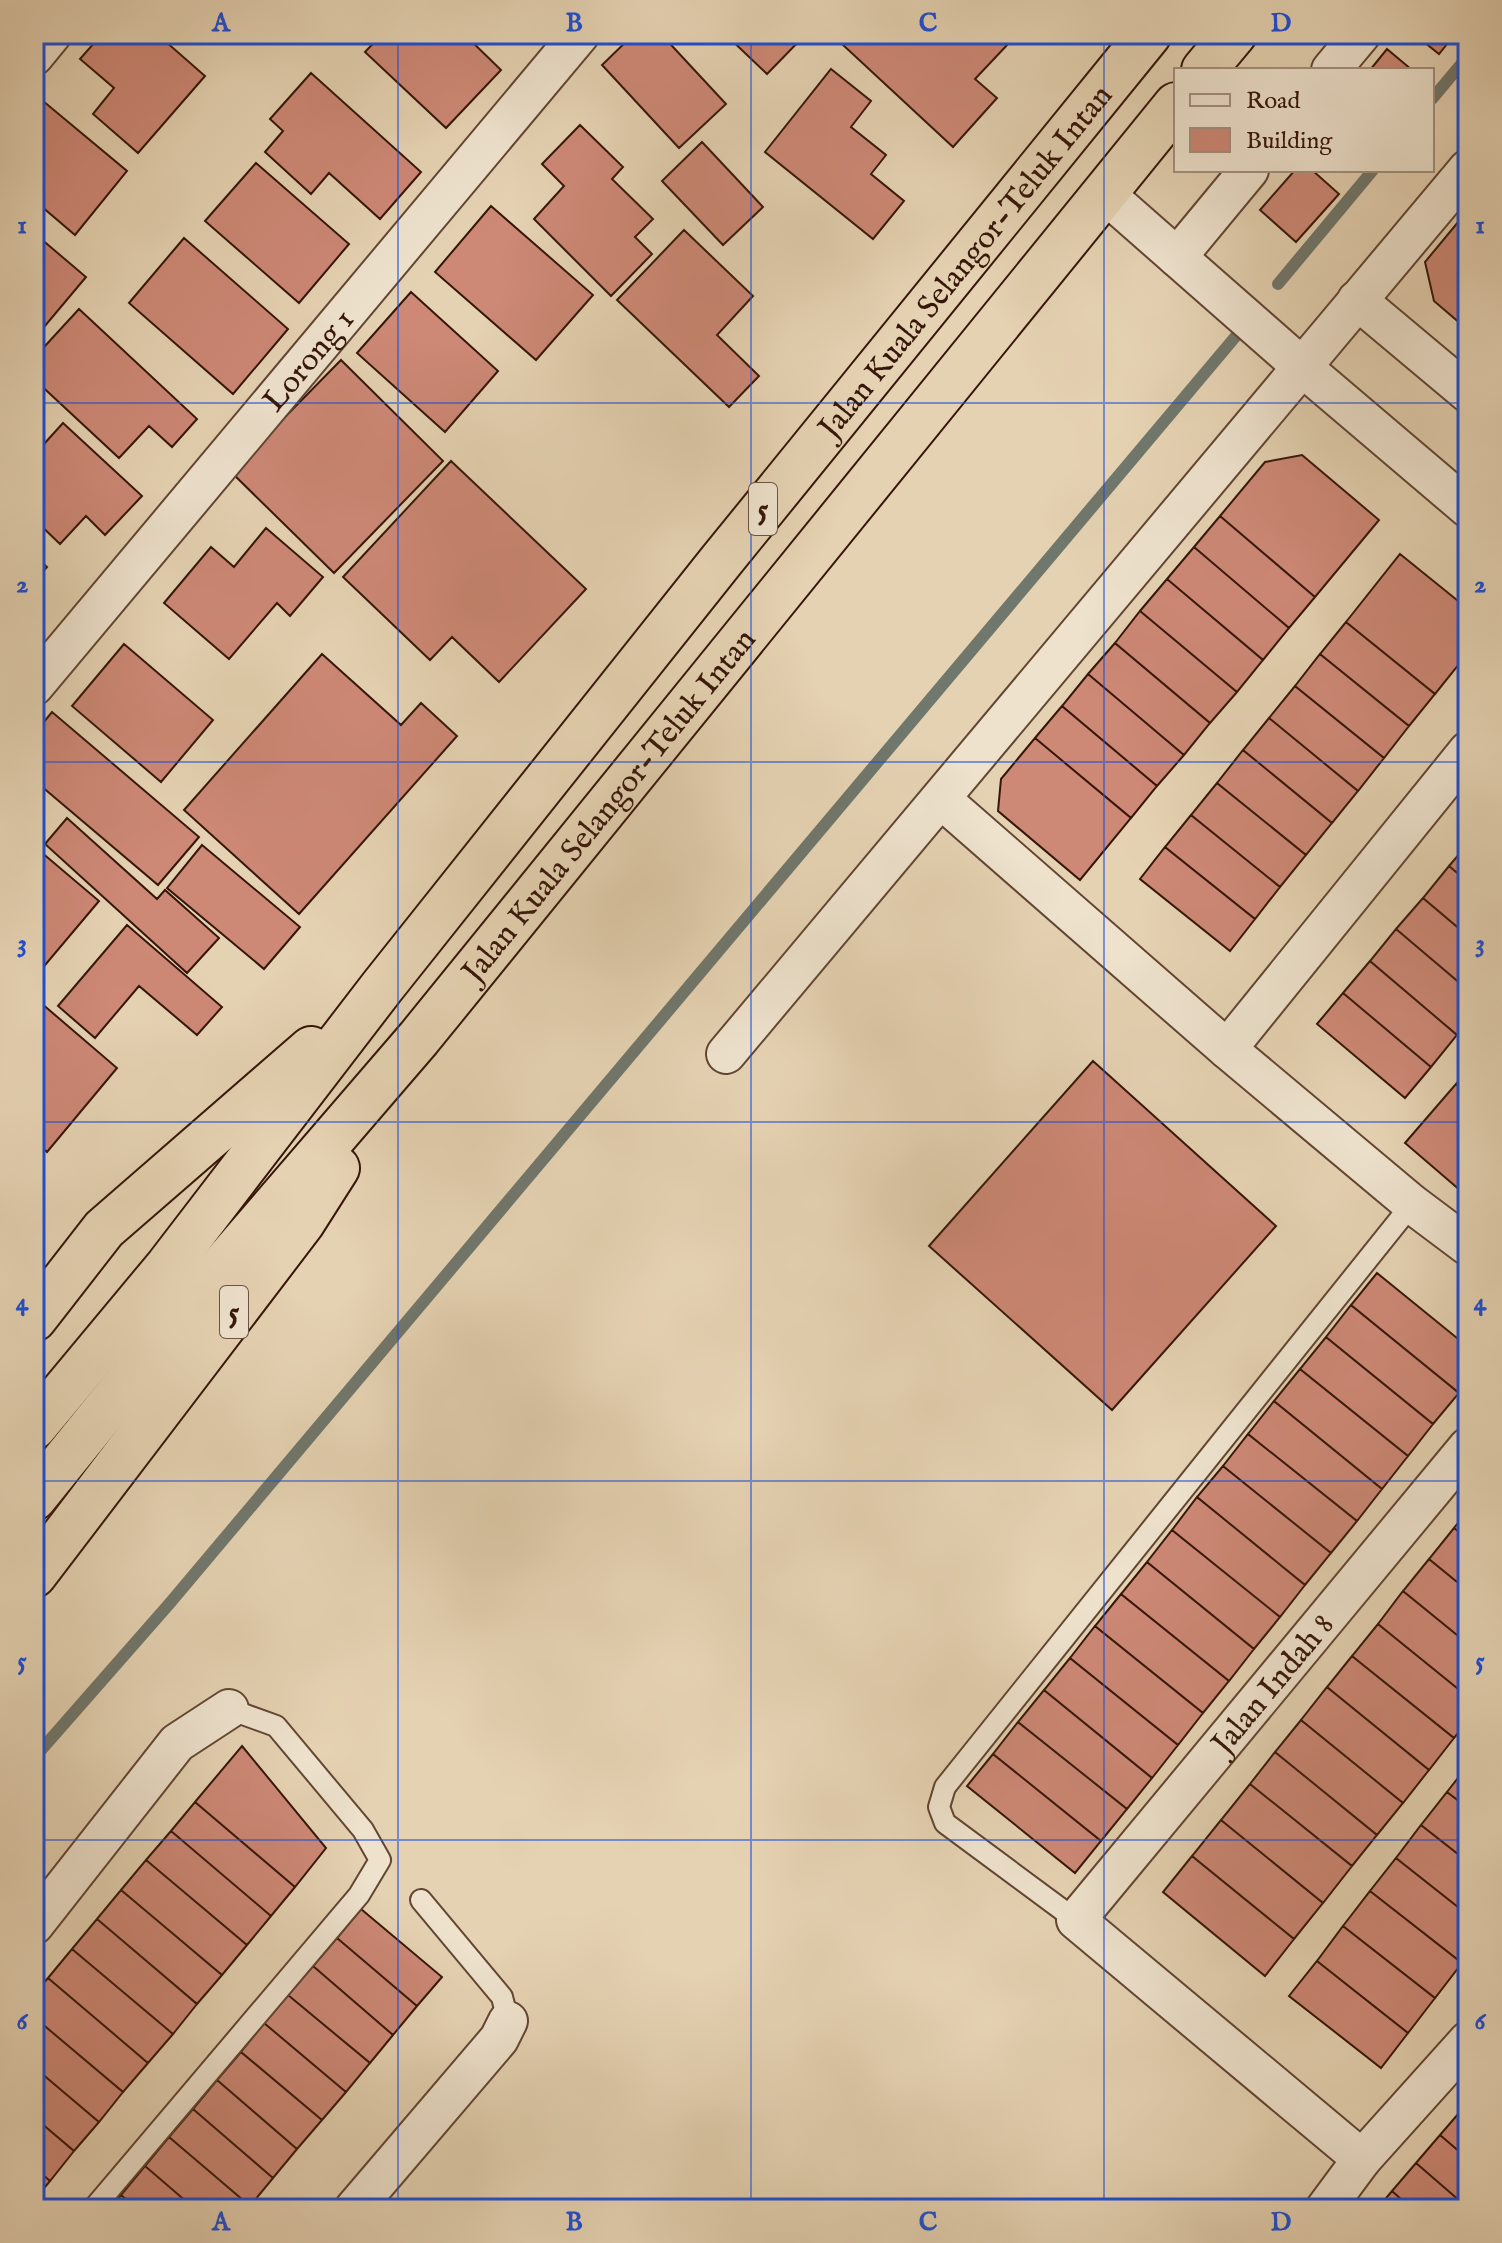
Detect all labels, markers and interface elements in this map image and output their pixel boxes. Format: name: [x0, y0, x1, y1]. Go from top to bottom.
text: A: [211, 7, 231, 40]
text: B: [565, 7, 583, 40]
text: C: [919, 7, 938, 40]
text: D: [1271, 7, 1292, 40]
legend: [1174, 68, 1434, 172]
street label: Jalan Kuala Selangor-Teluk Intan: [809, 77, 1123, 450]
text: Road: [1246, 86, 1300, 117]
text: Building: [1246, 126, 1333, 157]
text: 1: [17, 209, 27, 242]
text: 1: [1475, 209, 1485, 242]
street label: Lorong 1: [254, 301, 364, 421]
road number: 5: [749, 483, 777, 535]
text: 2: [16, 568, 28, 601]
text: 2: [1474, 568, 1486, 601]
street label: Jalan Kuala Selangor-Teluk Intan: [452, 621, 766, 994]
text: 3: [17, 927, 27, 960]
text: 3: [1475, 927, 1485, 960]
text: 4: [16, 1286, 30, 1319]
road number: 5: [220, 1286, 248, 1338]
text: 4: [1474, 1286, 1488, 1319]
street label: Jalan Indah 8: [1202, 1606, 1344, 1766]
text: 5: [17, 1645, 27, 1678]
text: 5: [1475, 1645, 1485, 1678]
text: 6: [17, 2005, 29, 2038]
text: 6: [1475, 2005, 1487, 2038]
text: A: [211, 2206, 231, 2239]
text: B: [565, 2206, 583, 2239]
text: C: [919, 2206, 938, 2239]
text: D: [1271, 2206, 1292, 2239]

